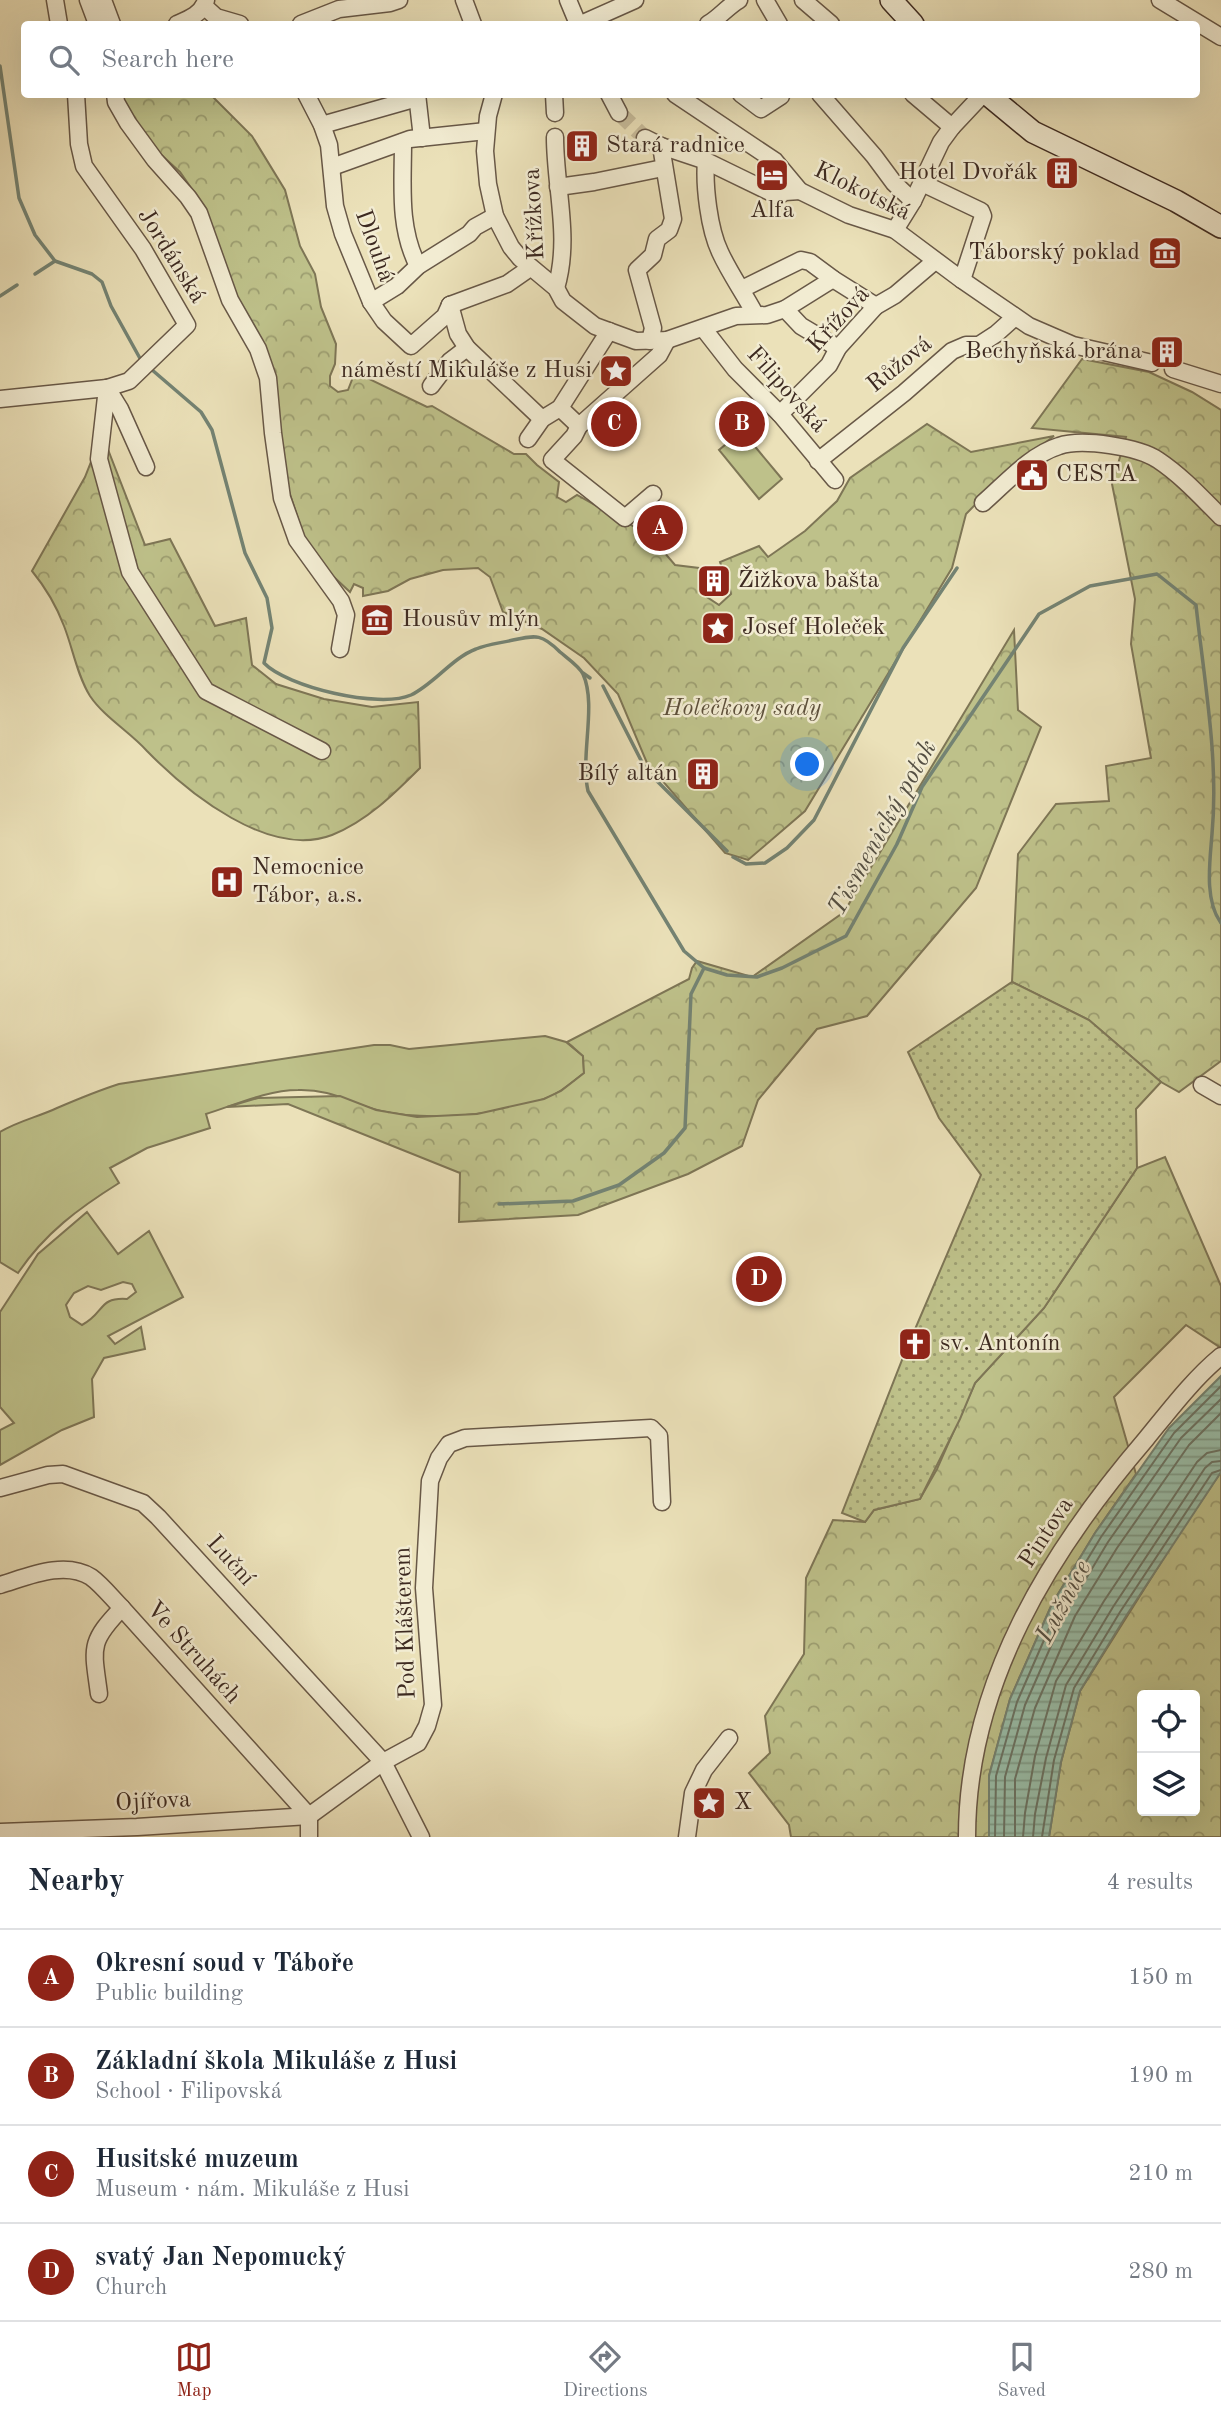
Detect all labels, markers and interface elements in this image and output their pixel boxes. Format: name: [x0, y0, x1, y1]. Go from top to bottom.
search box: [21, 21, 1200, 98]
icon: search: [45, 41, 83, 79]
text: Search here: [101, 47, 234, 73]
building icon: Stará radnice: [563, 127, 601, 165]
place label: Stará radnice: [606, 134, 745, 158]
building icon: Hotel Dvořák: [1043, 154, 1081, 192]
hotel icon: Alfa: [753, 156, 791, 194]
street label: Klokotská: [810, 158, 914, 226]
place label: Hotel Dvořák: [898, 161, 1038, 185]
street label: Křížkova: [521, 167, 549, 261]
place label: Alfa: [750, 199, 794, 223]
street label: Jordánská: [133, 204, 210, 308]
street label: Dlouhá: [350, 207, 398, 285]
museum icon: Táborský poklad: [1146, 234, 1184, 272]
place label: Táborský poklad: [968, 241, 1140, 265]
street label: Křížová: [803, 282, 875, 358]
street label: Růžová: [863, 332, 937, 398]
building icon: Bechyňská brána: [1148, 333, 1186, 371]
place label: Bechyňská brána: [965, 340, 1142, 364]
street label: Filipovská: [741, 342, 831, 438]
place icon: náměstí Mikuláše z Husi: [597, 352, 635, 390]
place label: náměstí Mikuláše z Husi: [341, 359, 592, 383]
pin: C: [591, 398, 637, 450]
pin: B: [719, 398, 765, 450]
public building icon: CESTA: [1013, 456, 1051, 494]
place label: CESTA: [1056, 463, 1137, 487]
pin: A: [637, 502, 683, 554]
building icon: Žižkova bašta: [695, 562, 733, 600]
place label: Žižkova bašta: [738, 565, 880, 593]
museum icon: Housův mlýn: [358, 601, 396, 639]
place label: Housův mlýn: [402, 608, 540, 632]
place icon: Josef Holeček: [699, 609, 737, 647]
place label: Josef Holeček: [742, 616, 885, 640]
park label: Holečkovy sady: [662, 697, 822, 721]
water label: Tismenický potok: [824, 736, 942, 920]
your location: [790, 747, 824, 781]
building icon: Bílý altán: [684, 755, 722, 793]
place label: Bílý altán: [577, 762, 678, 786]
place label: Nemocnice Tábor, a.s.: [252, 856, 364, 908]
hospital icon: Nemocnice Tábor, a.s.: [208, 863, 246, 901]
pin: D: [736, 1253, 782, 1305]
church icon: sv. Antonín: [896, 1325, 934, 1363]
place label: sv. Antonín: [940, 1332, 1061, 1356]
street label: Pintova: [1015, 1493, 1079, 1573]
street label: Luční: [201, 1531, 259, 1591]
street label: Pod Klášterem: [391, 1546, 421, 1700]
water label: Lužnice: [1031, 1557, 1096, 1648]
street label: Ve Struhách: [141, 1597, 245, 1709]
map controls: [1137, 1690, 1200, 1816]
button: locate: [1137, 1690, 1200, 1753]
button: layers: [1137, 1753, 1200, 1816]
place icon: X: [690, 1784, 728, 1822]
street label: Ojířova: [115, 1788, 191, 1816]
place label: X: [734, 1791, 752, 1815]
text: Nearby: [28, 1867, 125, 1897]
text: 4 results: [1107, 1871, 1193, 1894]
text: Okresní soud v Táboře: [95, 1951, 354, 1977]
text: A: [42, 1966, 60, 1989]
text: 150 m: [1128, 1966, 1193, 1989]
text: Public building: [95, 1982, 243, 2005]
text: Základní škola Mikuláše z Husi: [95, 2049, 457, 2075]
text: B: [43, 2064, 59, 2087]
text: 190 m: [1128, 2064, 1193, 2087]
text: School · Filipovská: [95, 2080, 282, 2103]
text: Husitské muzeum: [95, 2147, 299, 2173]
text: C: [43, 2162, 59, 2185]
text: 210 m: [1128, 2162, 1193, 2185]
text: Museum · nám. Mikuláše z Husi: [95, 2178, 409, 2201]
text: svatý Jan Nepomucký: [95, 2245, 346, 2271]
text: D: [42, 2260, 60, 2283]
text: 280 m: [1128, 2260, 1193, 2283]
text: Church: [95, 2276, 167, 2299]
tab: Map: [175, 2338, 213, 2403]
tab: Directions: [563, 2338, 648, 2403]
tab: Saved: [998, 2338, 1046, 2403]

